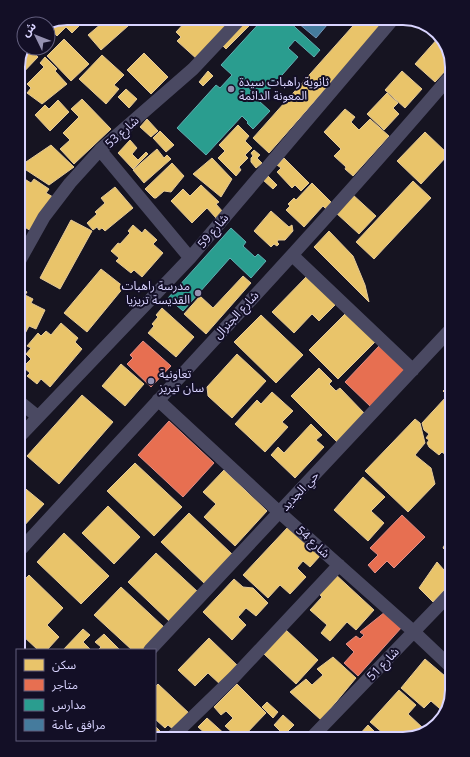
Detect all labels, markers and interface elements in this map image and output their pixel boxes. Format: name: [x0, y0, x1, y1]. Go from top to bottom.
north arrow: [16, 16, 56, 56]
text: ش: [18, 18, 39, 39]
place label: ثانوية راهبات سيدة المعونة الدائمة: [239, 73, 330, 104]
marker: ثانوية راهبات سيدة المعونة الدائمة: [226, 84, 236, 94]
street label: شارع 53: [101, 112, 143, 152]
street label: شارع 59: [193, 210, 233, 252]
place label: مدرسة راهبات القديسة تريزيا: [122, 277, 190, 308]
street label: شارع الجنرال: [209, 287, 263, 343]
marker: مدرسة راهبات القديسة تريزيا: [193, 288, 203, 298]
place label: تعاونية سان تيريز: [158, 365, 204, 396]
marker: تعاونية سان تيريز: [146, 376, 156, 386]
street label: حي الجديد: [277, 467, 324, 516]
street label: شارع 54: [292, 522, 334, 562]
street label: شارع 51: [363, 643, 403, 685]
legend: [16, 649, 156, 741]
text: سكن: [52, 656, 76, 673]
text: متاجر: [51, 676, 78, 693]
text: مدارس: [52, 696, 86, 713]
text: مرافق عامة: [52, 716, 105, 733]

